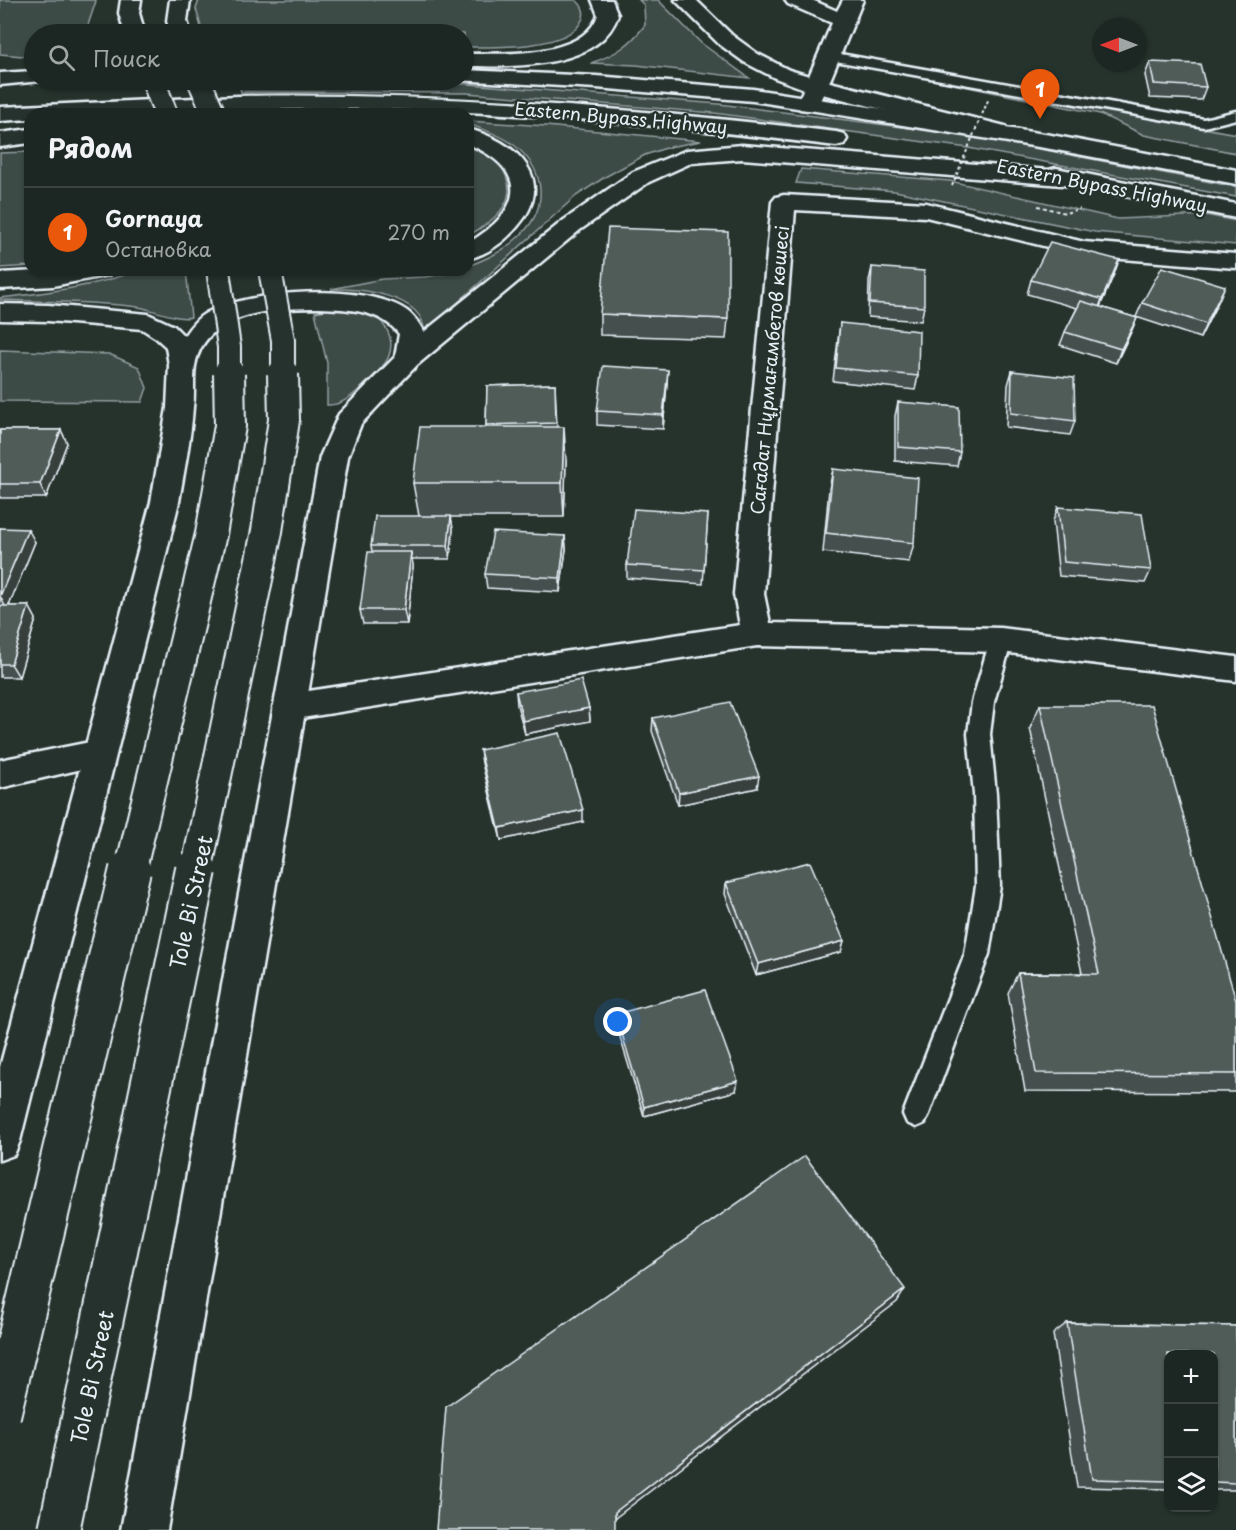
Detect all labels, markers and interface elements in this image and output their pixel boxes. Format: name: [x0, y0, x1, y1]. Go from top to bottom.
north arrow: [1092, 18, 1146, 72]
search box: [24, 24, 474, 90]
icon: search: [45, 41, 78, 74]
text: Поиск: [93, 41, 160, 74]
pin: 1: [1020, 70, 1060, 119]
street label: Eastern Bypass Highway: [514, 94, 728, 140]
text: Рядом: [48, 128, 133, 167]
street label: Eastern Bypass Highway: [995, 151, 1209, 219]
text: Gornaya: [105, 201, 203, 234]
text: 1: [63, 217, 72, 247]
text: 270 m: [387, 217, 450, 247]
street label: Сағадат Нұрмағамбетов көшесі: [743, 224, 795, 516]
text: Остановка: [105, 234, 211, 264]
street label: Tole Bi Street: [160, 832, 220, 972]
your location: [603, 1007, 632, 1036]
street label: Tole Bi Street: [61, 1307, 121, 1447]
map controls: [1164, 1350, 1218, 1512]
button: +: [1164, 1350, 1218, 1404]
button: −: [1164, 1404, 1218, 1458]
button: layers: [1164, 1458, 1218, 1512]

